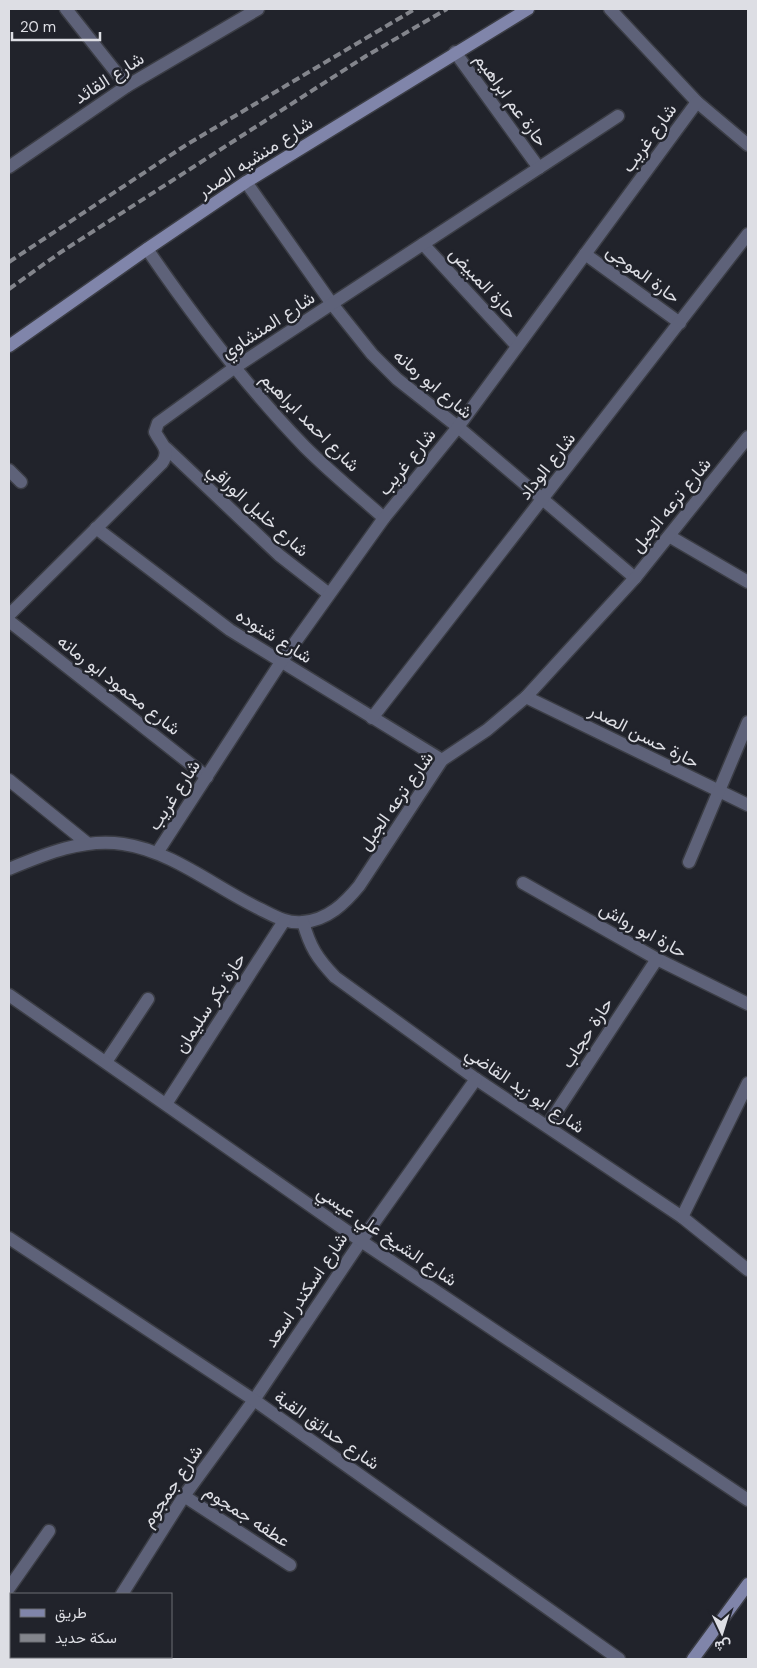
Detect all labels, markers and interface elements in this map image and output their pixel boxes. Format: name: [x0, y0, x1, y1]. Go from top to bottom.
scale bar: [12, 10, 100, 42]
text: 20 m: [20, 17, 56, 37]
street label: شارع القائد: [69, 46, 149, 110]
street label: حارة عم ابراهيم: [469, 48, 553, 152]
street label: شارع غريب: [616, 99, 682, 177]
street label: شارع منشيه الصدر: [192, 111, 317, 204]
street label: حارة الموجى: [601, 239, 685, 309]
street label: حارة المبيض: [444, 242, 522, 324]
street label: شارع المنشاوي: [216, 286, 321, 367]
street label: شارع ابو رمانه: [388, 344, 478, 424]
street label: شارع احمد ابراهيم: [255, 367, 365, 477]
street label: شارع غريب: [373, 423, 441, 501]
street label: شارع الوداد: [513, 427, 581, 505]
street label: شارع ترعه الجبل: [625, 453, 717, 557]
street label: شارع خليل الوراقي: [200, 458, 314, 564]
street label: شارع شنوده: [231, 603, 317, 669]
street label: شارع محمود ابو رمانه: [52, 629, 186, 741]
street label: حارة حسن الصدر: [584, 698, 703, 774]
street label: شارع ترعه الجبل: [353, 747, 439, 855]
street label: شارع غريب: [142, 755, 206, 835]
street label: حارة ابو رواش: [595, 896, 691, 964]
street label: حارة بكر سليمان: [169, 948, 251, 1058]
street label: حارة حجاب: [555, 993, 619, 1073]
street label: شارع ابو زيد القاضي: [459, 1041, 589, 1141]
street label: شارع الشيخ علي عيسي: [310, 1180, 462, 1294]
street label: شارع اسكندر اسعد: [259, 1228, 353, 1352]
street label: شارع حدائق القبة: [270, 1385, 384, 1475]
street label: شارع جمجوم: [136, 1440, 208, 1532]
street label: عطفه جمجوم: [199, 1479, 295, 1553]
legend: [10, 1593, 172, 1658]
text: طريق: [55, 1603, 87, 1623]
north arrow: [697, 1608, 747, 1658]
text: سكة حديد: [55, 1628, 117, 1648]
text: ش: [714, 1636, 732, 1656]

